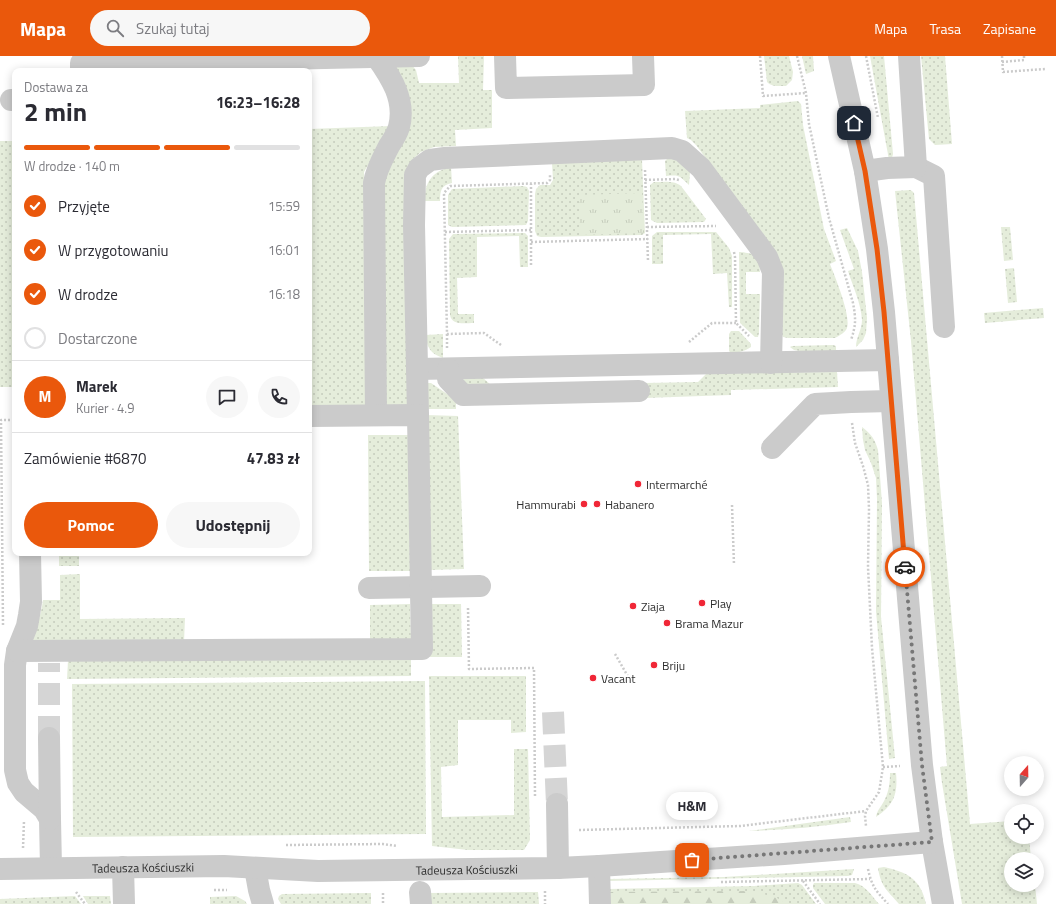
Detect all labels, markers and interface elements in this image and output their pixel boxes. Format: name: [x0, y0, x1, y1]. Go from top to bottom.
search box: [90, 10, 370, 46]
text: Mapa: [20, 14, 66, 43]
icon: search: [104, 17, 126, 39]
text: Szukaj tutaj: [136, 17, 209, 40]
text: Mapa: [874, 18, 907, 39]
text: Trasa: [929, 18, 961, 39]
text: Zapisane: [983, 18, 1036, 39]
text: Dostawa za: [24, 77, 88, 97]
text: 16:23–16:28: [216, 91, 300, 114]
text: 2 min: [24, 92, 87, 131]
pin: [837, 106, 871, 140]
icon: home: [843, 112, 865, 134]
text: W drodze · 140 m: [24, 156, 120, 176]
icon: check: [24, 195, 46, 217]
text: Przyjęte: [58, 195, 110, 218]
text: 15:59: [268, 196, 300, 216]
icon: check: [24, 239, 46, 261]
text: W przygotowaniu: [58, 239, 168, 262]
text: 16:01: [268, 240, 300, 260]
icon: check: [24, 283, 46, 305]
text: W drodze: [58, 283, 118, 306]
text: 16:18: [268, 284, 300, 304]
text: Dostarczone: [58, 327, 137, 350]
text: Marek: [76, 375, 118, 398]
button: chat: [206, 376, 248, 418]
button: phone: [258, 376, 300, 418]
text: M: [39, 385, 51, 408]
text: Kurier · 4.9: [76, 398, 134, 418]
text: Zamówienie #6870: [24, 447, 146, 470]
text: 47.83 zł: [247, 447, 300, 470]
place label: Intermarché: [646, 475, 708, 494]
marker: Intermarché: [633, 479, 643, 489]
place label: Hammurabi: [516, 495, 576, 514]
place label: Habanero: [605, 495, 654, 514]
marker: Hammurabi: [579, 499, 589, 509]
marker: Habanero: [592, 499, 602, 509]
button: Pomoc: [24, 502, 158, 548]
button: Udostępnij: [166, 502, 300, 548]
courier: [885, 547, 925, 587]
icon: car: [894, 556, 916, 578]
place label: Play: [710, 594, 732, 613]
place label: Ziaja: [641, 597, 665, 616]
marker: Play: [697, 598, 707, 608]
marker: Ziaja: [628, 601, 638, 611]
place label: Brama Mazur: [675, 614, 743, 633]
marker: Brama Mazur: [662, 618, 672, 628]
place label: Briju: [662, 656, 685, 675]
marker: Briju: [649, 660, 659, 670]
place label: Vacant: [601, 669, 636, 688]
marker: Vacant: [588, 673, 598, 683]
north arrow: [1004, 756, 1044, 796]
map controls: [1004, 756, 1044, 892]
callout: H&M: [666, 792, 718, 820]
text: H&M: [677, 796, 707, 816]
button: locate: [1004, 804, 1044, 844]
pin: [675, 843, 709, 877]
icon: bag: [681, 849, 703, 871]
button: layers: [1004, 852, 1044, 892]
street label: Tadeusza Kościuszki: [92, 857, 194, 877]
street label: Tadeusza Kościuszki: [416, 859, 518, 879]

